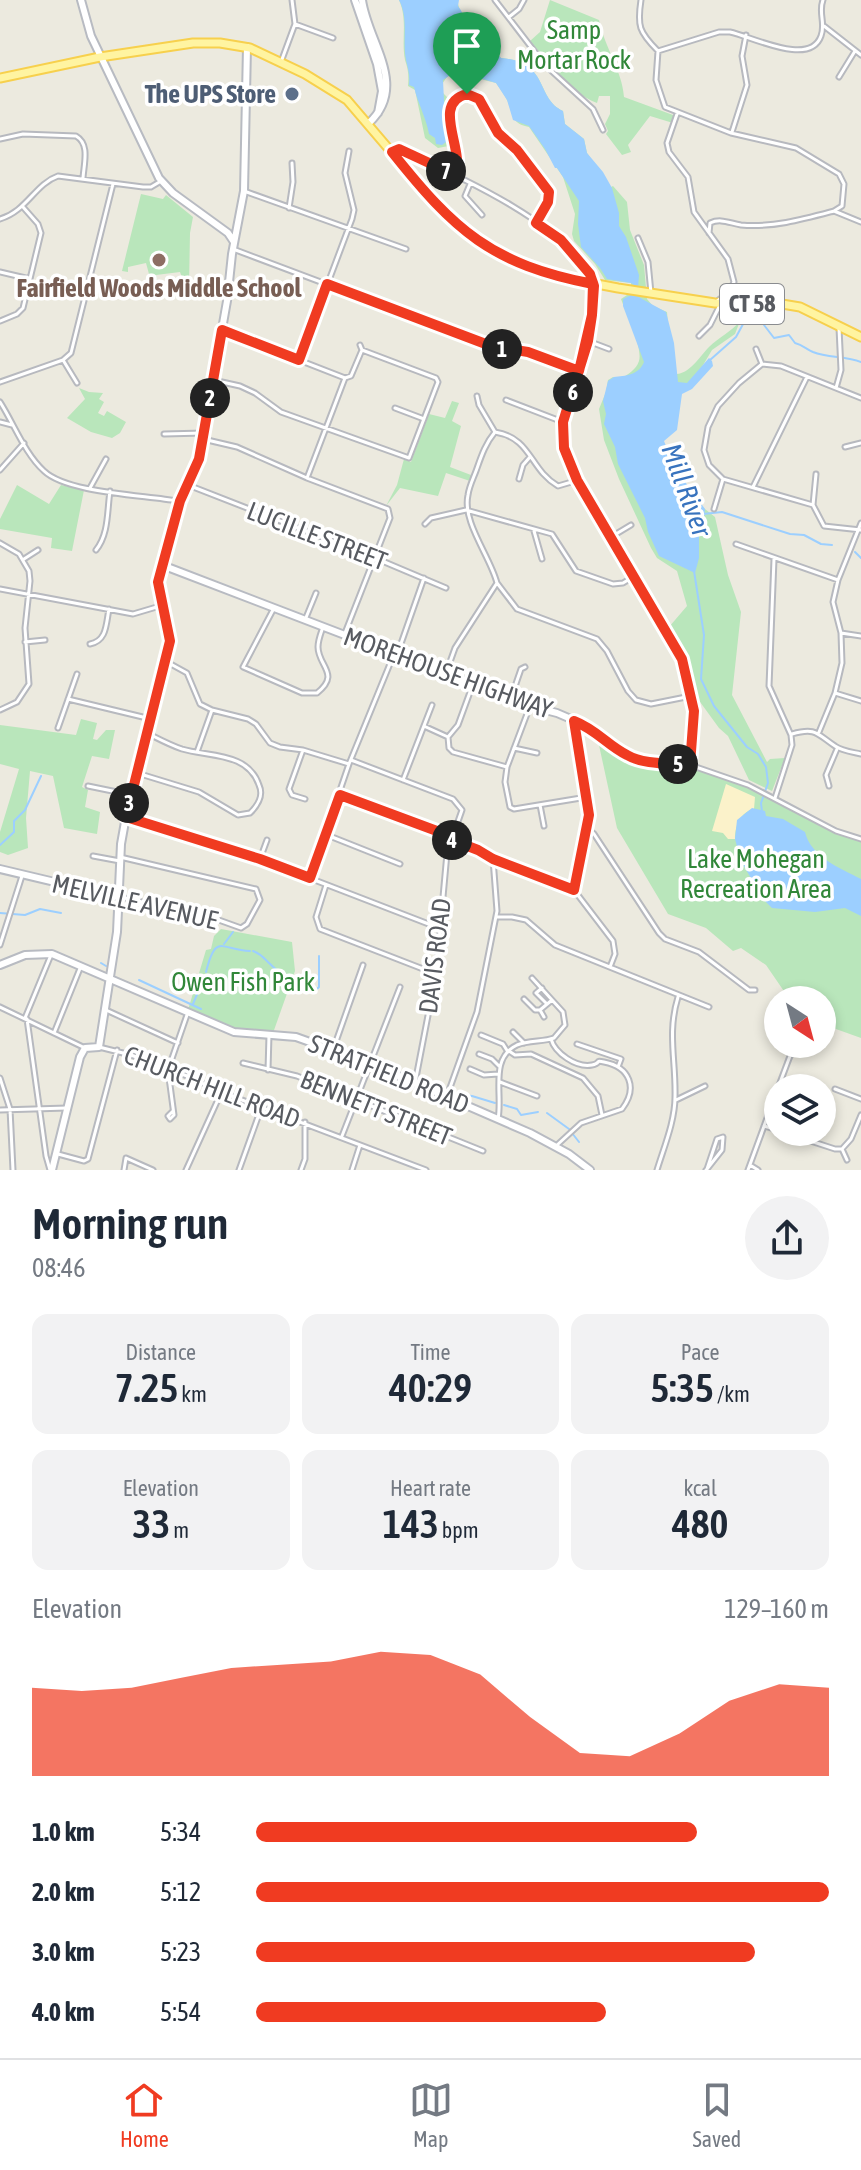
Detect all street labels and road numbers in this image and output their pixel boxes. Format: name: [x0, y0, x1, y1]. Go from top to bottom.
road number: CT 58: [720, 284, 784, 324]
street label: LUCILLE STREET: [243, 496, 392, 577]
street label: MOREHOUSE HIGHWAY: [340, 621, 557, 725]
street label: MELVILLE AVENUE: [49, 868, 221, 936]
street label: DAVIS ROAD: [413, 897, 457, 1015]
street label: STRATFIELD ROAD: [305, 1028, 473, 1120]
street label: CHURCH HILL ROAD: [120, 1040, 304, 1134]
street label: BENNETT STREET: [296, 1064, 457, 1152]

